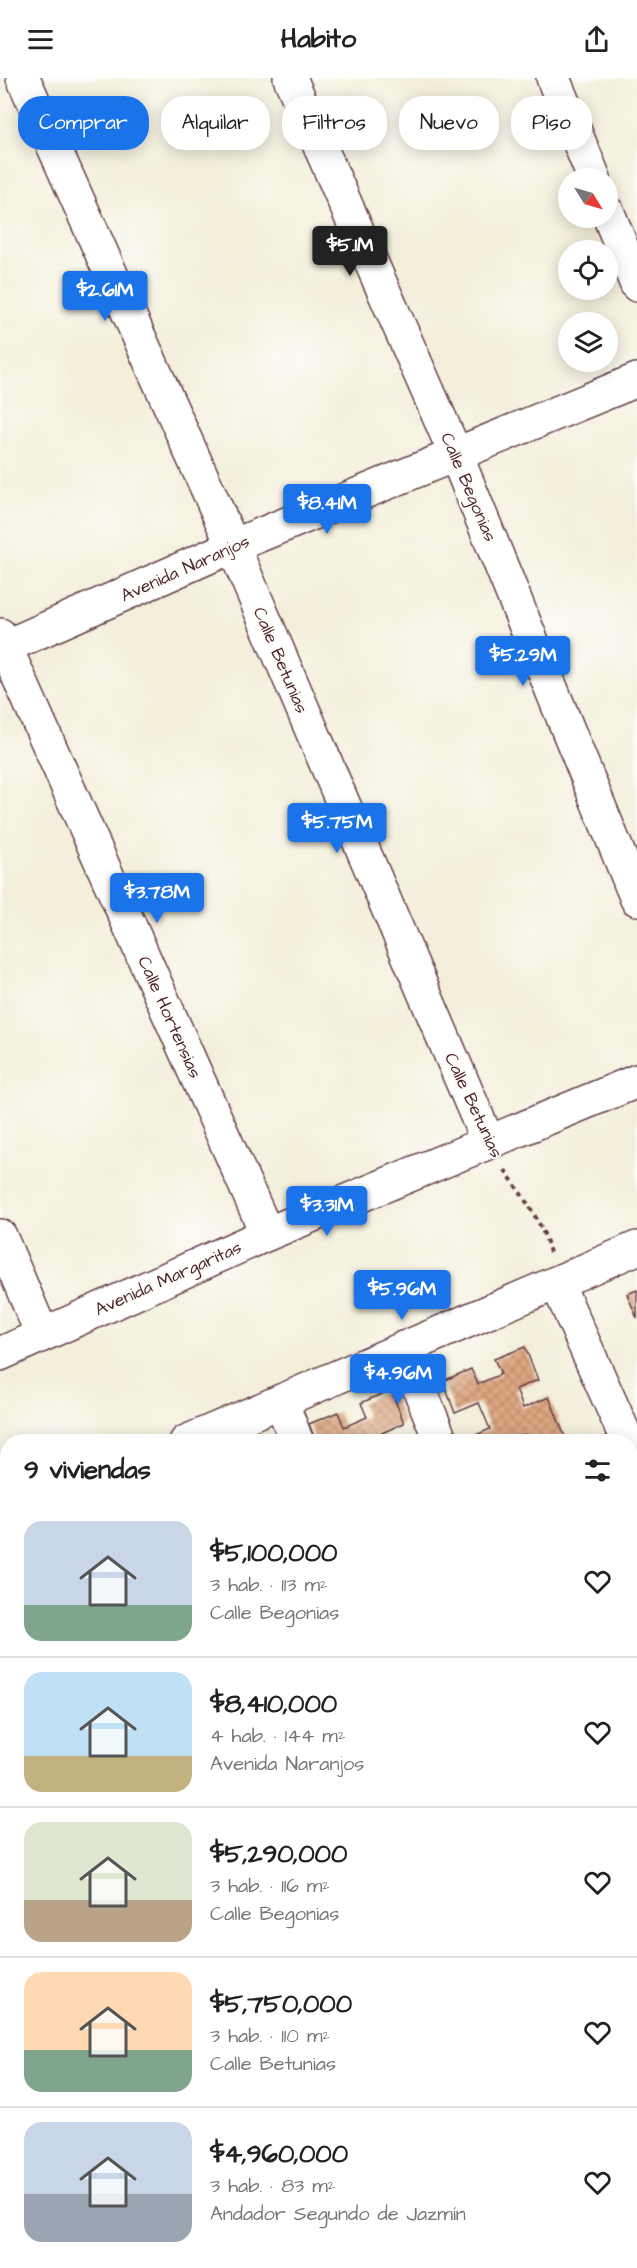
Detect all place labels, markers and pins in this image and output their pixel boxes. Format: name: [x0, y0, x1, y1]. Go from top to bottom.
pin: $5.1M: [308, 226, 392, 277]
pin: $2.61M: [56, 271, 154, 322]
pin: $8.41M: [278, 484, 376, 535]
pin: $5.29M: [474, 636, 572, 687]
pin: $5.75M: [288, 803, 386, 854]
pin: $3.78M: [108, 873, 206, 924]
pin: $3.31M: [278, 1186, 376, 1237]
pin: $5.96M: [353, 1270, 451, 1321]
pin: $4.96M: [349, 1354, 447, 1405]

